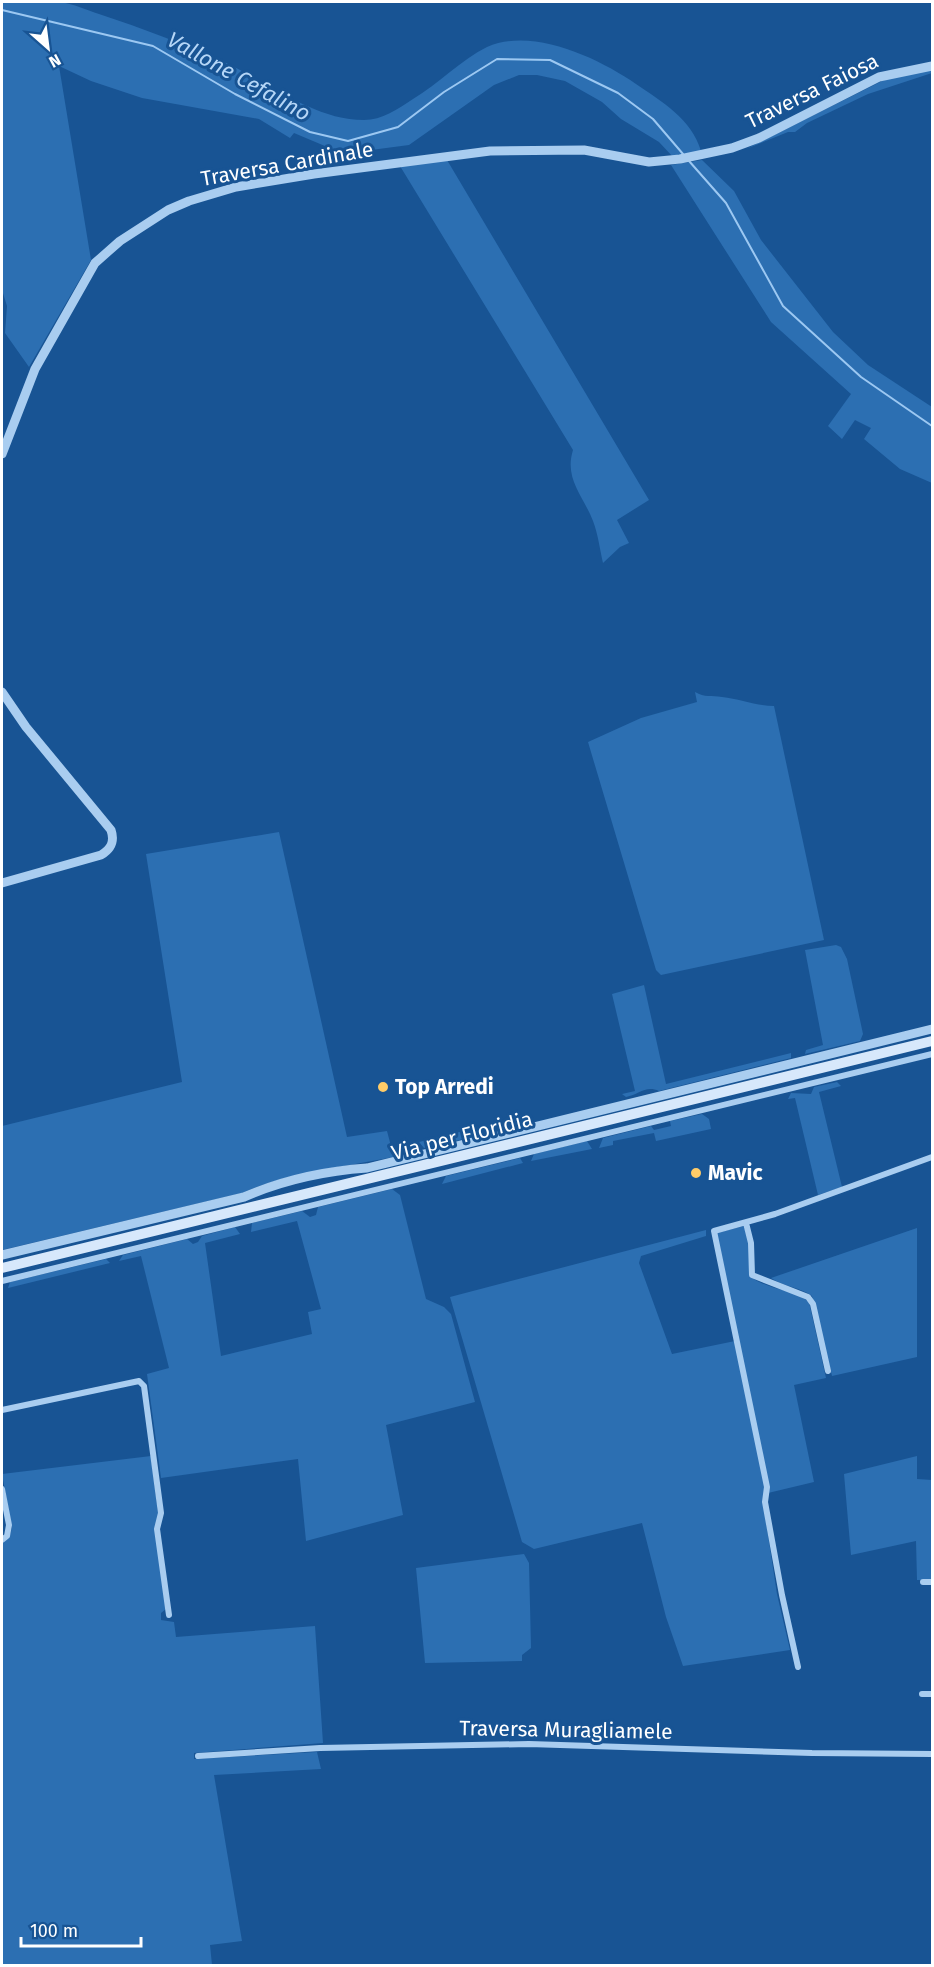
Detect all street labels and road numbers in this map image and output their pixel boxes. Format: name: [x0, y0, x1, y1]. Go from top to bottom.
street label: Traversa Faiosa: [741, 48, 883, 134]
street label: Traversa Cardinale: [199, 136, 375, 192]
street label: Via per Floridia: [389, 1106, 535, 1166]
street label: Traversa Muragliamele: [459, 1715, 673, 1745]

